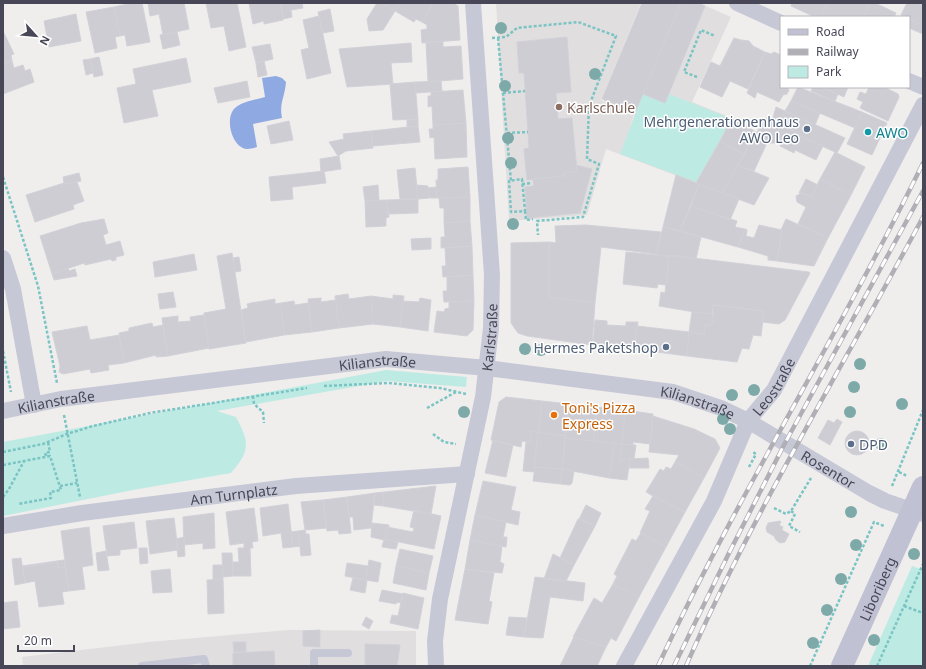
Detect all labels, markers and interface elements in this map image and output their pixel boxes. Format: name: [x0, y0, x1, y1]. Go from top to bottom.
north arrow: [16, 16, 56, 56]
legend: [780, 16, 910, 88]
text: Road: [816, 23, 845, 40]
text: N: [37, 33, 54, 48]
text: Railway: [816, 43, 860, 60]
text: Park: [816, 63, 842, 80]
place label: Karlschule: [567, 98, 635, 117]
marker: Karlschule: [554, 102, 564, 112]
place label: Mehrgenerationenhaus AWO Leo: [644, 112, 799, 147]
place label: AWO: [876, 123, 908, 142]
marker: Mehrgenerationenhaus AWO Leo: [802, 124, 812, 134]
marker: AWO: [863, 127, 873, 137]
street label: Karlstraße: [477, 303, 501, 372]
place label: Hermes Paketshop: [533, 338, 658, 357]
marker: Hermes Paketshop: [661, 342, 671, 352]
street label: Kilianstraße: [338, 350, 417, 374]
street label: Leostraße: [747, 354, 799, 419]
street label: Kilianstraße: [659, 381, 739, 423]
street label: Kilianstraße: [16, 385, 96, 417]
place label: Toni's Pizza Express: [562, 398, 636, 433]
marker: Toni's Pizza Express: [549, 410, 559, 420]
place label: DPD: [859, 435, 888, 454]
marker: DPD: [846, 439, 856, 449]
street label: Rosentor: [798, 446, 859, 493]
street label: Am Turnplatz: [189, 479, 279, 509]
street label: Liboriberg: [854, 554, 900, 624]
scale bar: [18, 627, 74, 653]
text: 20 m: [24, 632, 52, 649]

